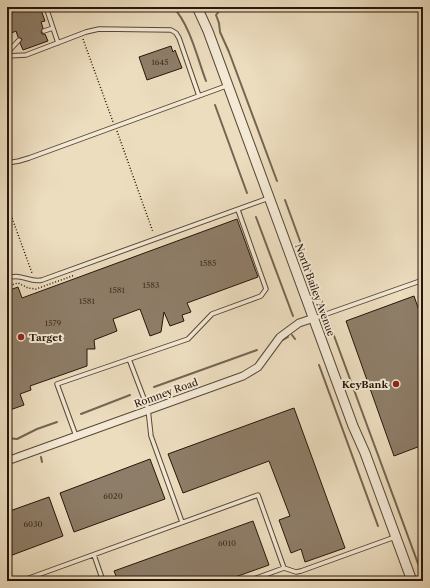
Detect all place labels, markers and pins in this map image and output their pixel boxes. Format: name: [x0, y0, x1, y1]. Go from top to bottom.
place label: Target: [29, 331, 62, 344]
marker: Target: [16, 332, 26, 342]
place label: KeyBank: [342, 378, 388, 391]
marker: KeyBank: [391, 379, 401, 389]

